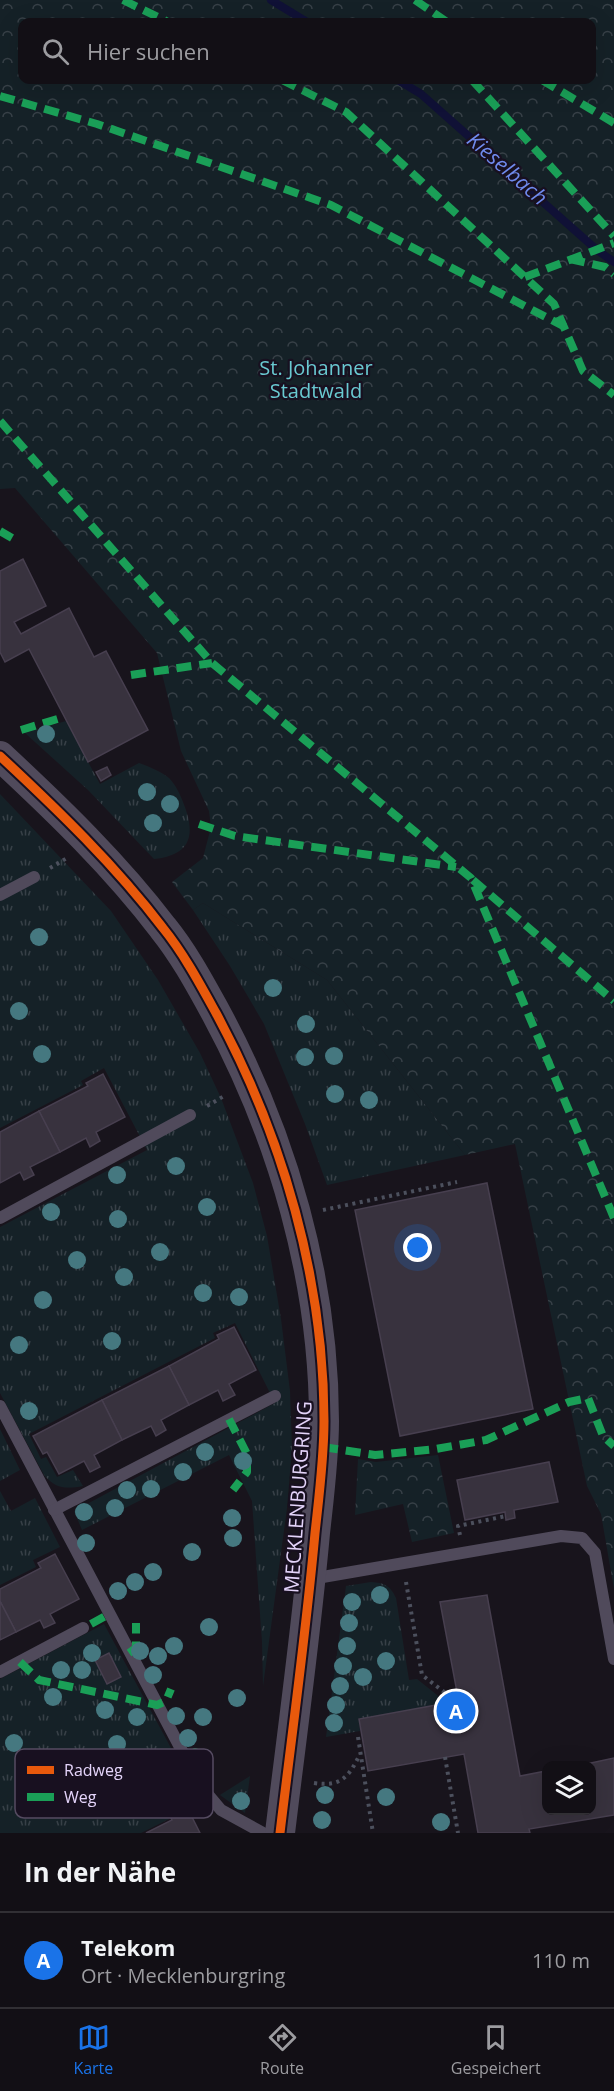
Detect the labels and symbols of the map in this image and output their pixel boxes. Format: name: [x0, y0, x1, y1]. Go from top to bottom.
water label: Kieselbach: [462, 126, 554, 211]
park label: St. Johanner Stadtwald: [259, 354, 373, 404]
your location: [403, 1233, 432, 1262]
street label: MECKLENBURGRING: [277, 1400, 318, 1594]
pin: A: [436, 1688, 476, 1734]
legend: [15, 1749, 213, 1818]
text: Radweg: [64, 1759, 123, 1781]
text: Weg: [64, 1786, 97, 1808]

